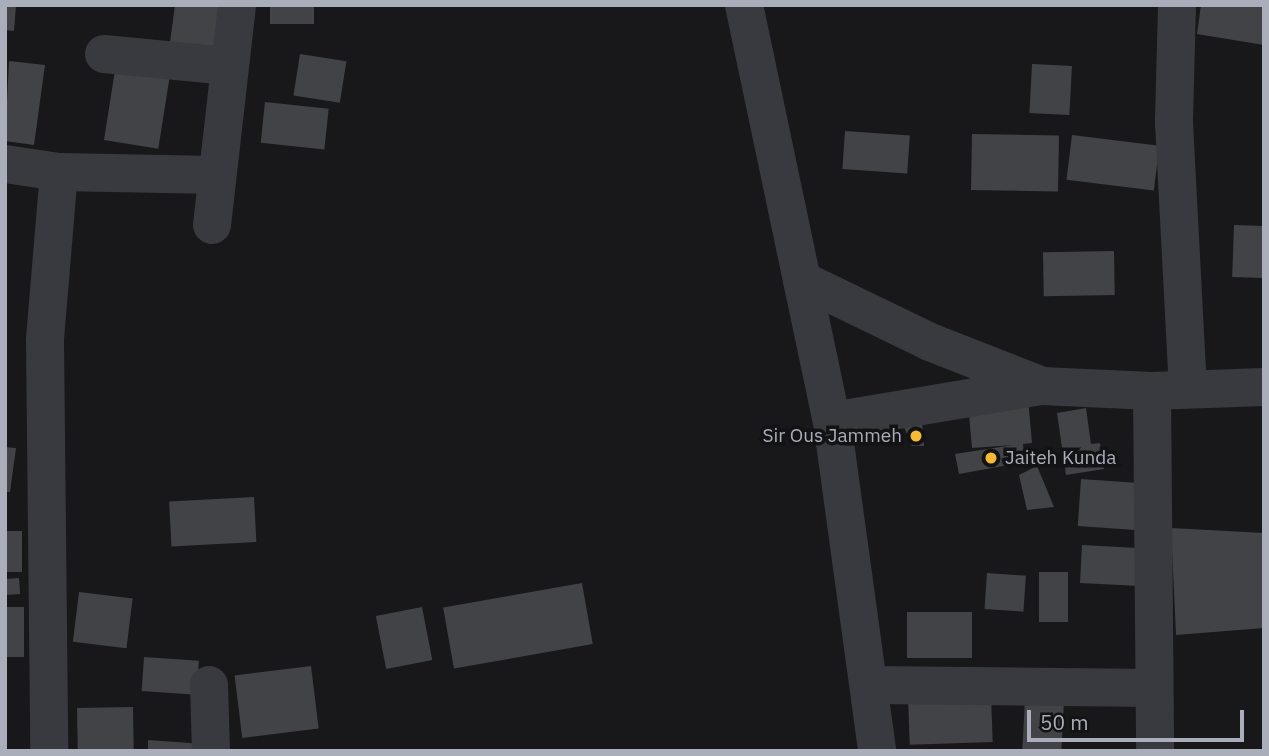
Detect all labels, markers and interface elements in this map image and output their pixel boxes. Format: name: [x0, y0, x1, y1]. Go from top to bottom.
place label: Sir Ous Jammeh: [763, 425, 902, 447]
marker: Sir Ous Jammeh: [908, 428, 924, 444]
place label: Jaiteh Kunda: [1005, 447, 1116, 469]
marker: Jaiteh Kunda: [983, 450, 999, 466]
scale bar: [1031, 696, 1248, 740]
text: 50 m: [1040, 708, 1089, 736]

